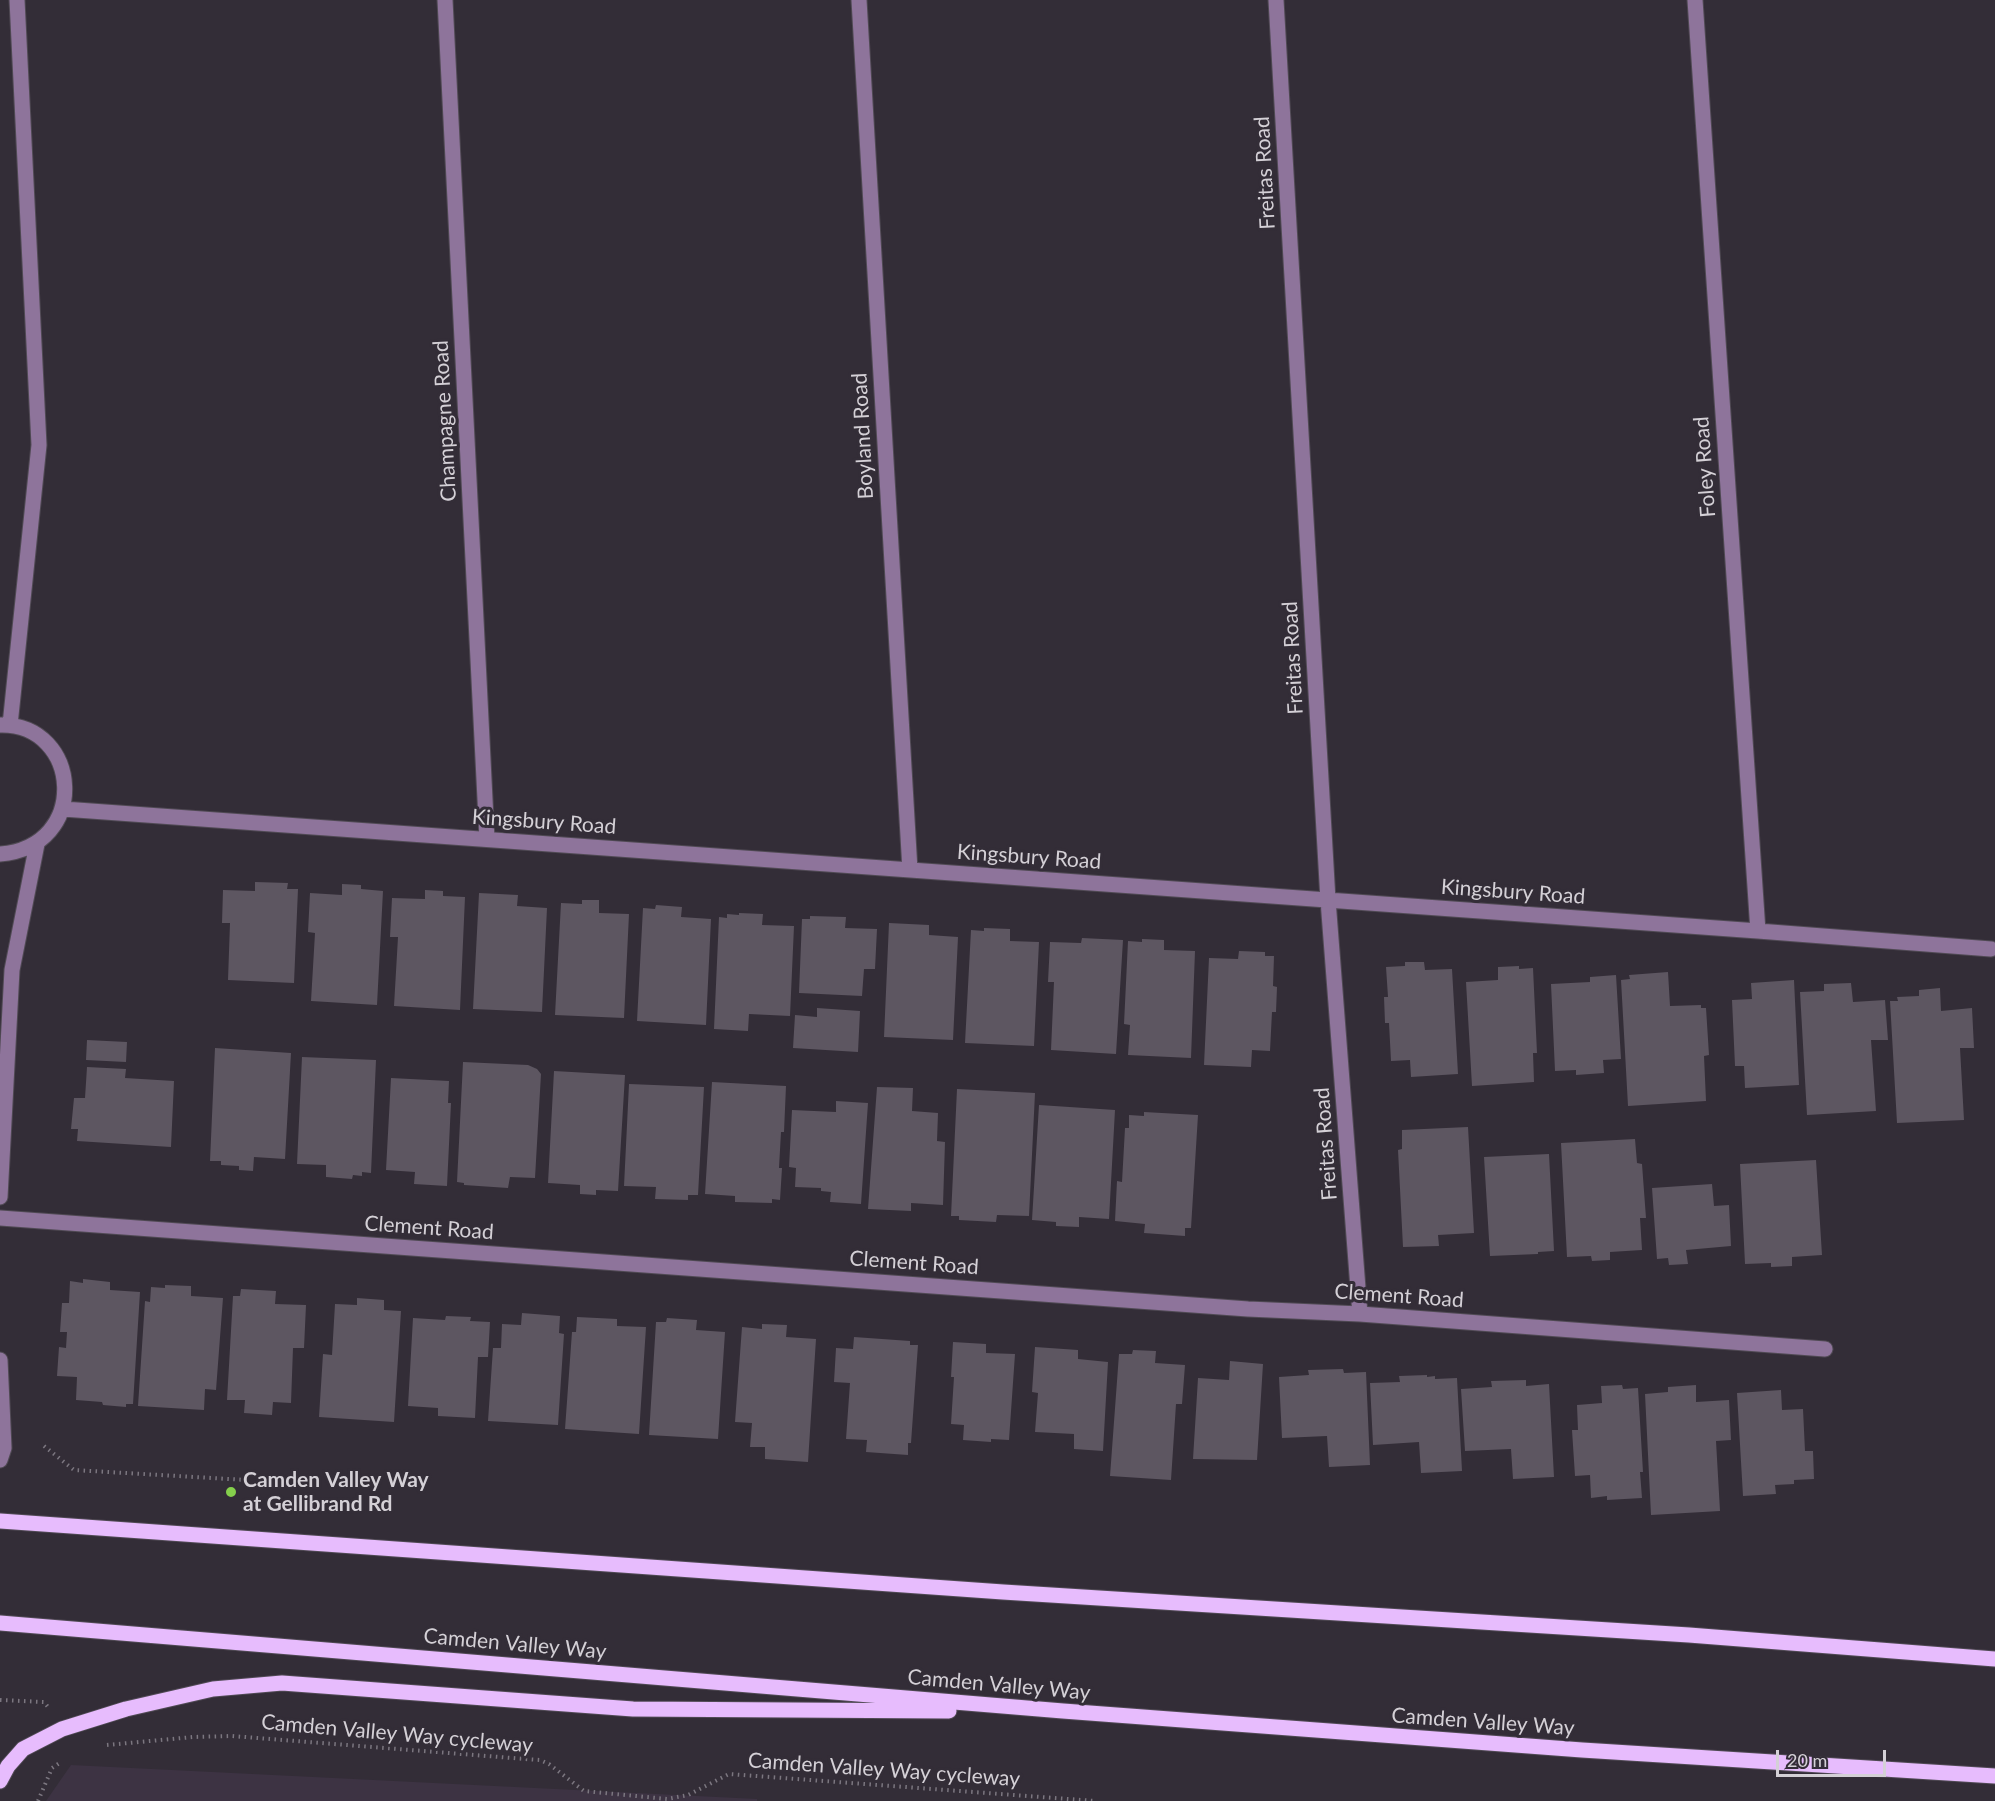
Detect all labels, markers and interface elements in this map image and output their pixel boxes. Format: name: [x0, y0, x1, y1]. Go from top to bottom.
street label: Freitas Road: [1249, 116, 1281, 230]
street label: Champagne Road: [428, 340, 462, 502]
street label: Boyland Road: [847, 372, 879, 500]
street label: Foley Road: [1689, 416, 1721, 518]
street label: Freitas Road: [1277, 601, 1309, 715]
street label: Kingsbury Road: [471, 804, 617, 840]
street label: Kingsbury Road: [956, 839, 1102, 875]
street label: Kingsbury Road: [1440, 874, 1586, 910]
street label: Freitas Road: [1309, 1087, 1343, 1201]
street label: Clement Road: [364, 1211, 494, 1245]
street label: Clement Road: [849, 1246, 979, 1280]
street label: Clement Road: [1334, 1279, 1464, 1313]
place label: Camden Valley Way at Gellibrand Rd: [243, 1467, 429, 1517]
marker: Camden Valley Way at Gellibrand Rd: [224, 1485, 238, 1499]
street label: Camden Valley Way: [423, 1623, 607, 1665]
street label: Camden Valley Way: [907, 1664, 1091, 1706]
street label: Camden Valley Way: [1391, 1703, 1575, 1741]
street label: Camden Valley Way cycleway: [260, 1710, 534, 1758]
scale bar: [1779, 1738, 1888, 1776]
street label: Camden Valley Way cycleway: [747, 1748, 1021, 1792]
text: 20 m: [1787, 1749, 1827, 1771]

